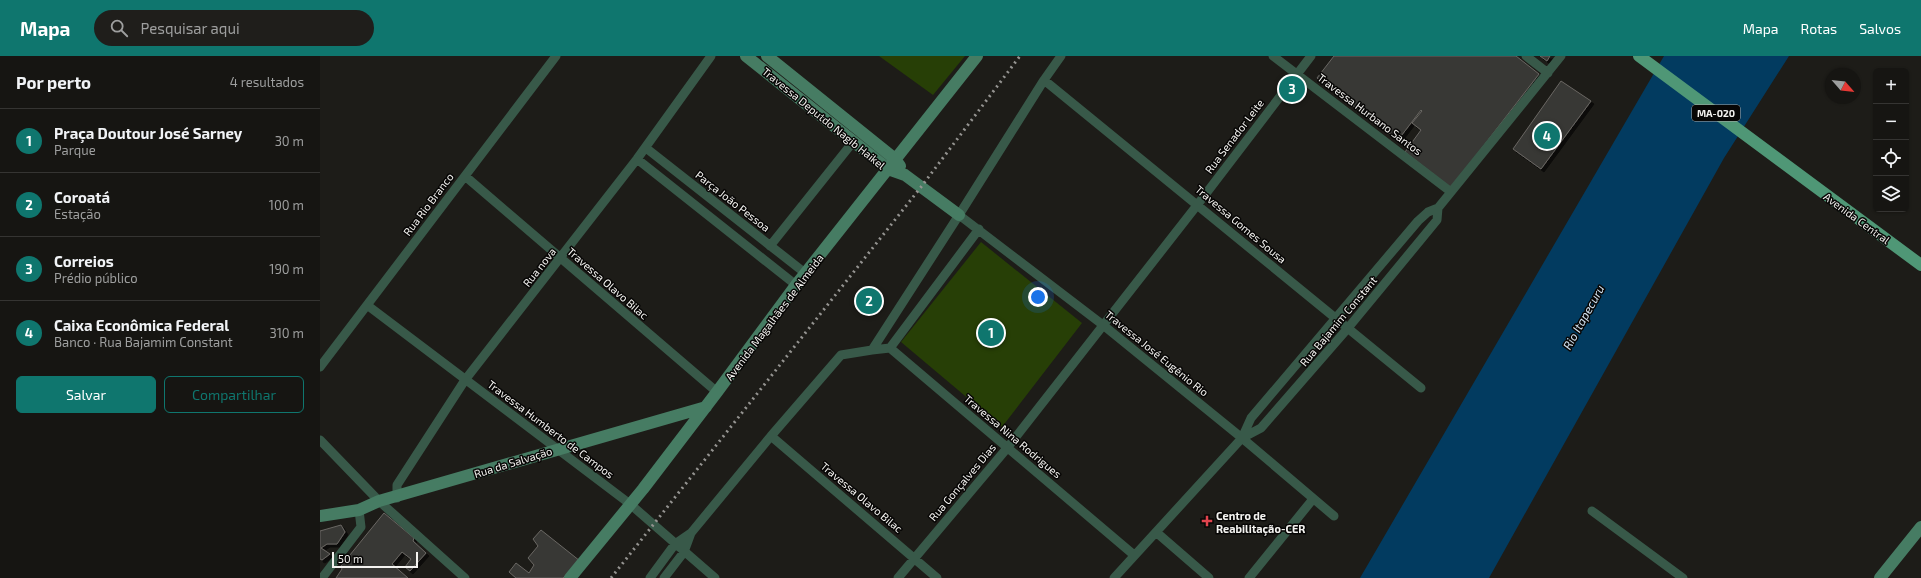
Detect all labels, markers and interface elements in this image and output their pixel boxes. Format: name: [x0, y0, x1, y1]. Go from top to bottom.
search box: [94, 10, 374, 46]
text: Mapa: [20, 17, 70, 40]
icon: search: [108, 17, 130, 39]
text: Pesquisar aqui: [140, 19, 240, 37]
text: Mapa: [1743, 20, 1779, 37]
text: Rotas: [1801, 20, 1837, 37]
text: Salvos: [1859, 20, 1901, 37]
street label: Travessa Deputdo Nagib Haikel: [760, 64, 889, 172]
north arrow: [1825, 68, 1861, 104]
map controls: [1873, 68, 1909, 212]
button: +: [1873, 68, 1909, 104]
street label: Travessa Hurbano Santos: [1315, 71, 1425, 158]
text: Por perto: [16, 72, 91, 92]
text: 4 resultados: [230, 74, 304, 90]
pin: 3: [1279, 74, 1305, 104]
street label: Rua Senador Leite: [1202, 96, 1266, 176]
button: −: [1873, 104, 1909, 140]
road number: MA-020: [1692, 105, 1740, 121]
pin: 4: [1534, 121, 1560, 151]
text: Praça Doutour José Sarney: [54, 124, 242, 142]
text: 1: [26, 133, 32, 149]
text: 30 m: [275, 133, 304, 149]
button: locate: [1873, 140, 1909, 176]
text: Parque: [54, 142, 96, 158]
street label: Parça João Pessoa: [693, 168, 773, 235]
street label: Rua Rio Branco: [400, 170, 456, 238]
button: layers: [1873, 176, 1909, 212]
street label: Travessa Gomes Sousa: [1193, 182, 1289, 266]
text: Coroatá: [54, 188, 110, 206]
street label: Avenida Central: [1821, 190, 1893, 247]
text: 2: [25, 197, 33, 213]
text: 100 m: [269, 197, 304, 213]
text: Estação: [54, 206, 101, 222]
street label: Travessa Olavo Bilac: [565, 244, 651, 322]
street label: Rua nova: [520, 245, 558, 289]
street label: Avenida Magalhães de Almeida: [722, 251, 826, 383]
text: Correios: [54, 252, 114, 270]
text: 3: [25, 261, 33, 277]
text: 190 m: [269, 261, 304, 277]
text: Prédio público: [54, 270, 138, 286]
street label: Rua Bajamim Constant: [1297, 274, 1380, 369]
water label: Rio Itapecuru: [1559, 282, 1607, 352]
pin: 2: [856, 286, 882, 316]
your location: [1028, 287, 1048, 307]
street label: Travessa José Eugênio Rio: [1103, 307, 1211, 399]
text: Caixa Econômica Federal: [54, 316, 229, 334]
pin: 1: [978, 318, 1004, 348]
text: 4: [25, 325, 33, 341]
text: 310 m: [269, 325, 304, 341]
text: Banco · Rua Bajamim Constant: [54, 334, 233, 350]
button: Salvar: [16, 376, 156, 413]
button: Compartilhar: [164, 376, 304, 413]
street label: Travessa Humberto de Campos: [485, 377, 617, 481]
street label: Travessa Nina Rodrigues: [962, 392, 1065, 481]
street label: Rua Gonçalves Dias: [926, 440, 999, 524]
street label: Rua da Salvação: [472, 444, 554, 481]
street label: Travessa Olavo Bilac: [819, 459, 905, 535]
place label: Centro de Reabilitação-CER: [1216, 509, 1305, 536]
marker: Centro de Reabilitação-CER: [1201, 515, 1213, 527]
scale bar: [332, 550, 418, 569]
text: 50 m: [338, 552, 363, 565]

